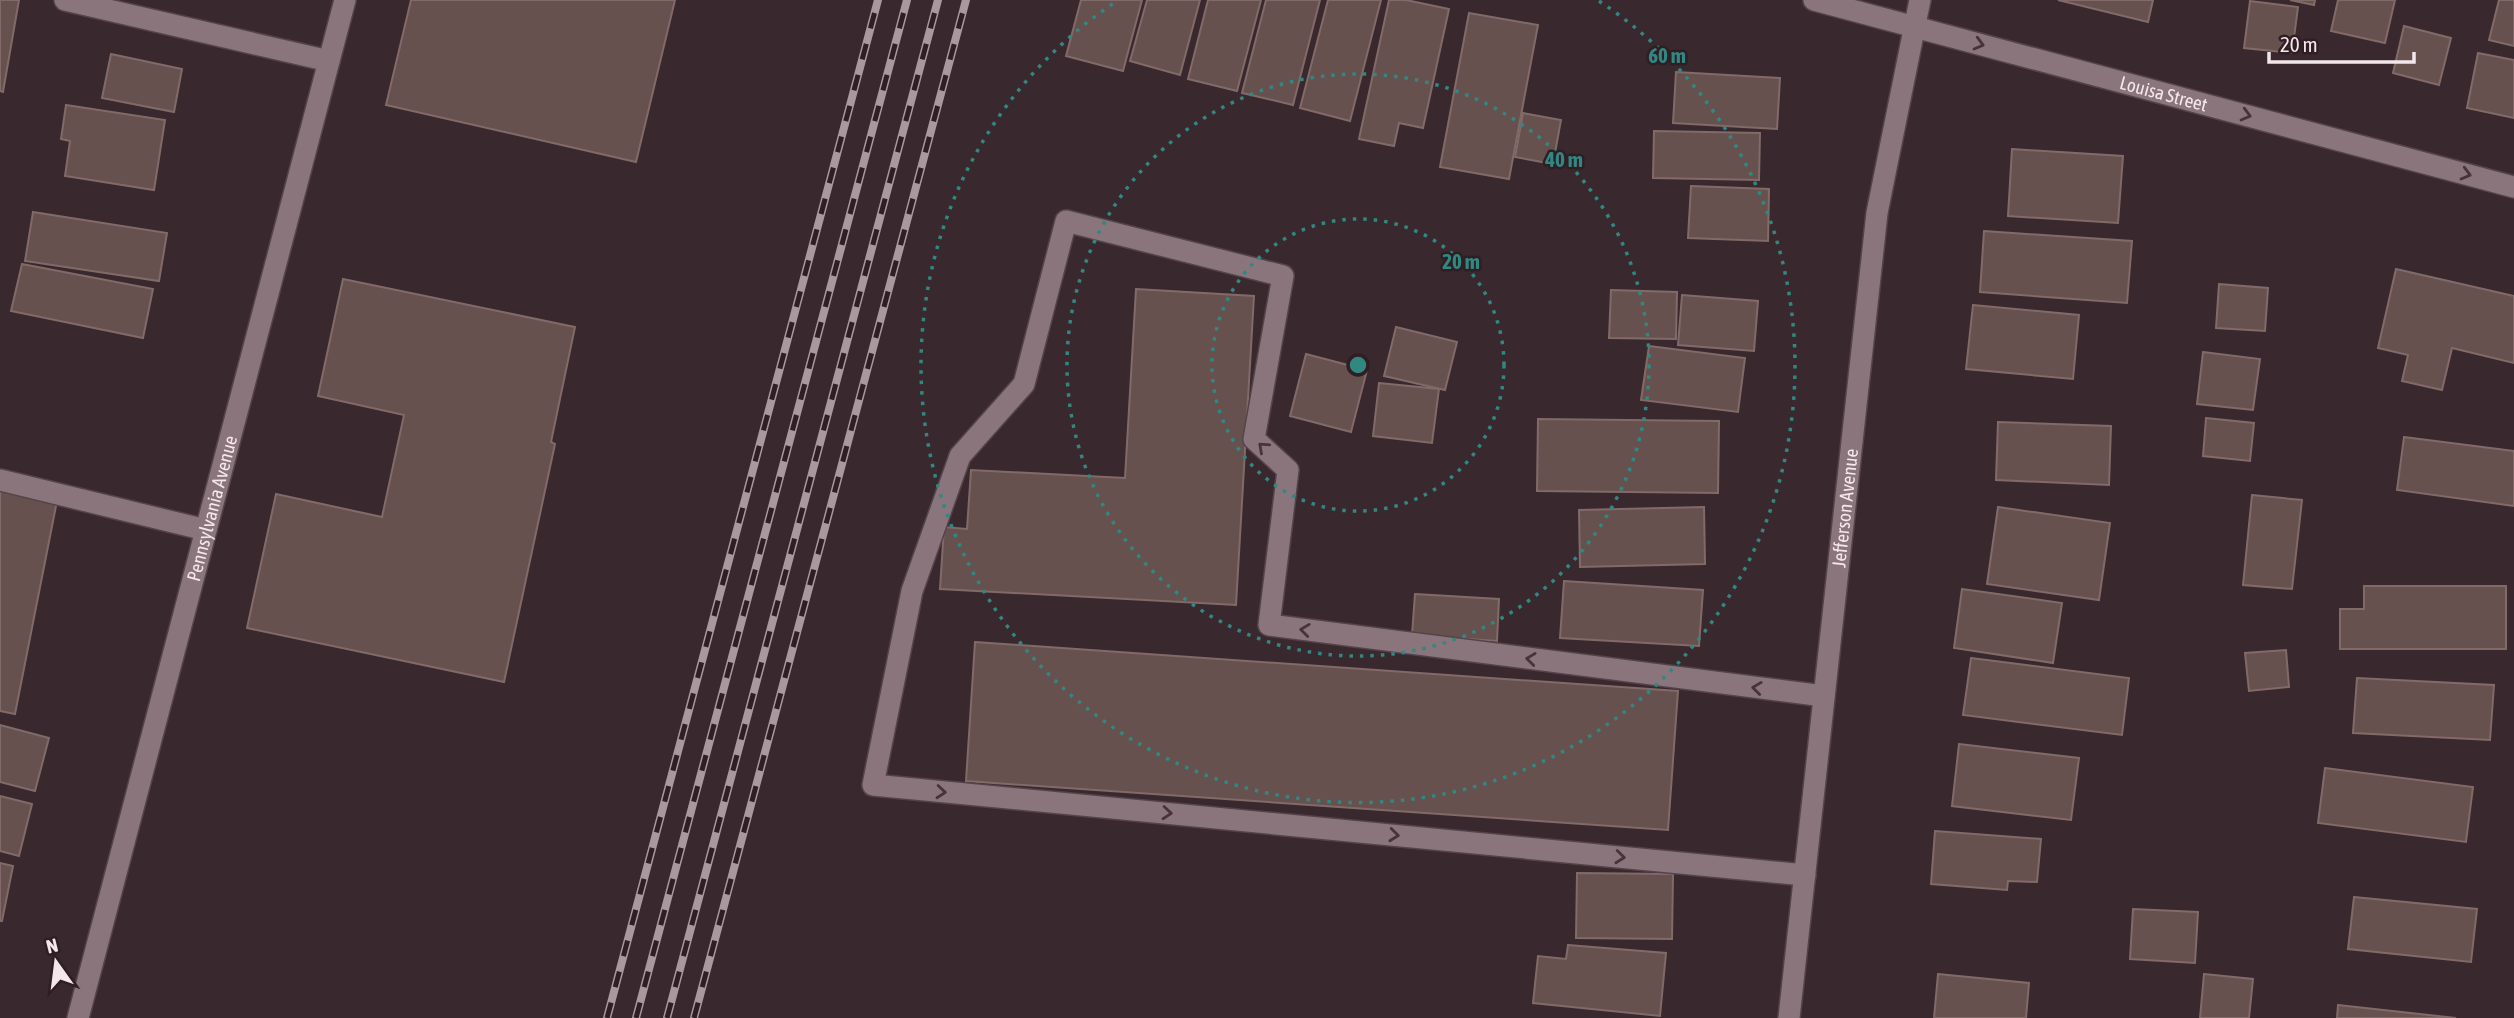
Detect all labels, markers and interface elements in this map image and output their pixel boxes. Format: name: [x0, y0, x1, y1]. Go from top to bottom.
scale bar: [2269, 21, 2414, 65]
text: 20 m: [2280, 32, 2318, 56]
one-way arrow: [1973, 36, 1985, 50]
text: 60 m: [1648, 43, 1686, 67]
street label: Louisa Street: [2118, 71, 2210, 116]
one-way arrow: [2240, 107, 2252, 121]
text: 40 m: [1544, 147, 1583, 171]
one-way arrow: [2460, 165, 2472, 180]
text: 20 m: [1442, 249, 1480, 273]
centre of rings: [1346, 353, 1370, 377]
street label: Pennsylvania Avenue: [182, 433, 241, 583]
one-way arrow: [1258, 443, 1271, 455]
street label: Jefferson Avenue: [1827, 447, 1862, 569]
one-way arrow: [1299, 622, 1311, 637]
one-way arrow: [1525, 651, 1537, 666]
one-way arrow: [1751, 680, 1762, 695]
one-way arrow: [936, 784, 947, 799]
one-way arrow: [1162, 805, 1173, 820]
one-way arrow: [1389, 827, 1400, 842]
one-way arrow: [1615, 849, 1626, 864]
north arrow: [21, 927, 91, 997]
text: N: [44, 933, 60, 958]

